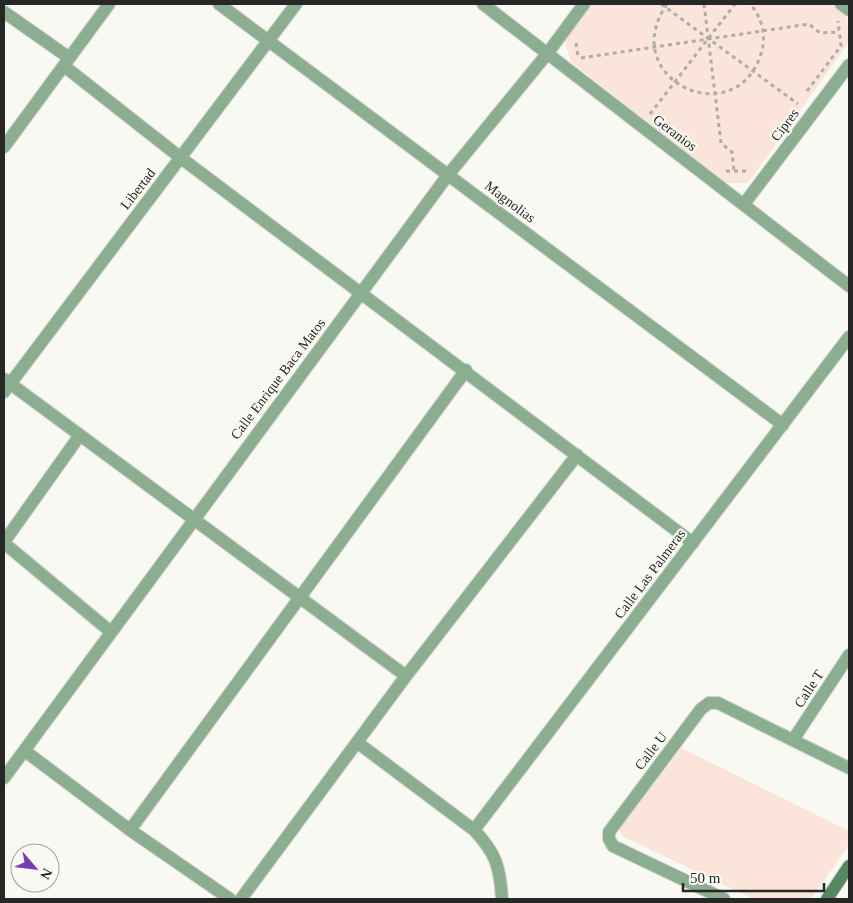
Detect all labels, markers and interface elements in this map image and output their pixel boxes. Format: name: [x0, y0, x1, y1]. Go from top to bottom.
street label: Cipres: [768, 106, 802, 144]
street label: Geranios: [650, 112, 700, 154]
street label: Libertad: [117, 166, 159, 212]
street label: Magnolias: [482, 178, 538, 226]
street label: Calle Enrique Baca Matos: [228, 316, 328, 442]
street label: Calle Las Palmeras: [611, 526, 689, 622]
street label: Calle T: [791, 667, 827, 710]
street label: Calle U: [632, 729, 670, 773]
north arrow: [10, 843, 60, 893]
scale bar: [683, 860, 824, 892]
text: N: [37, 866, 55, 882]
text: 50 m: [690, 870, 721, 886]

